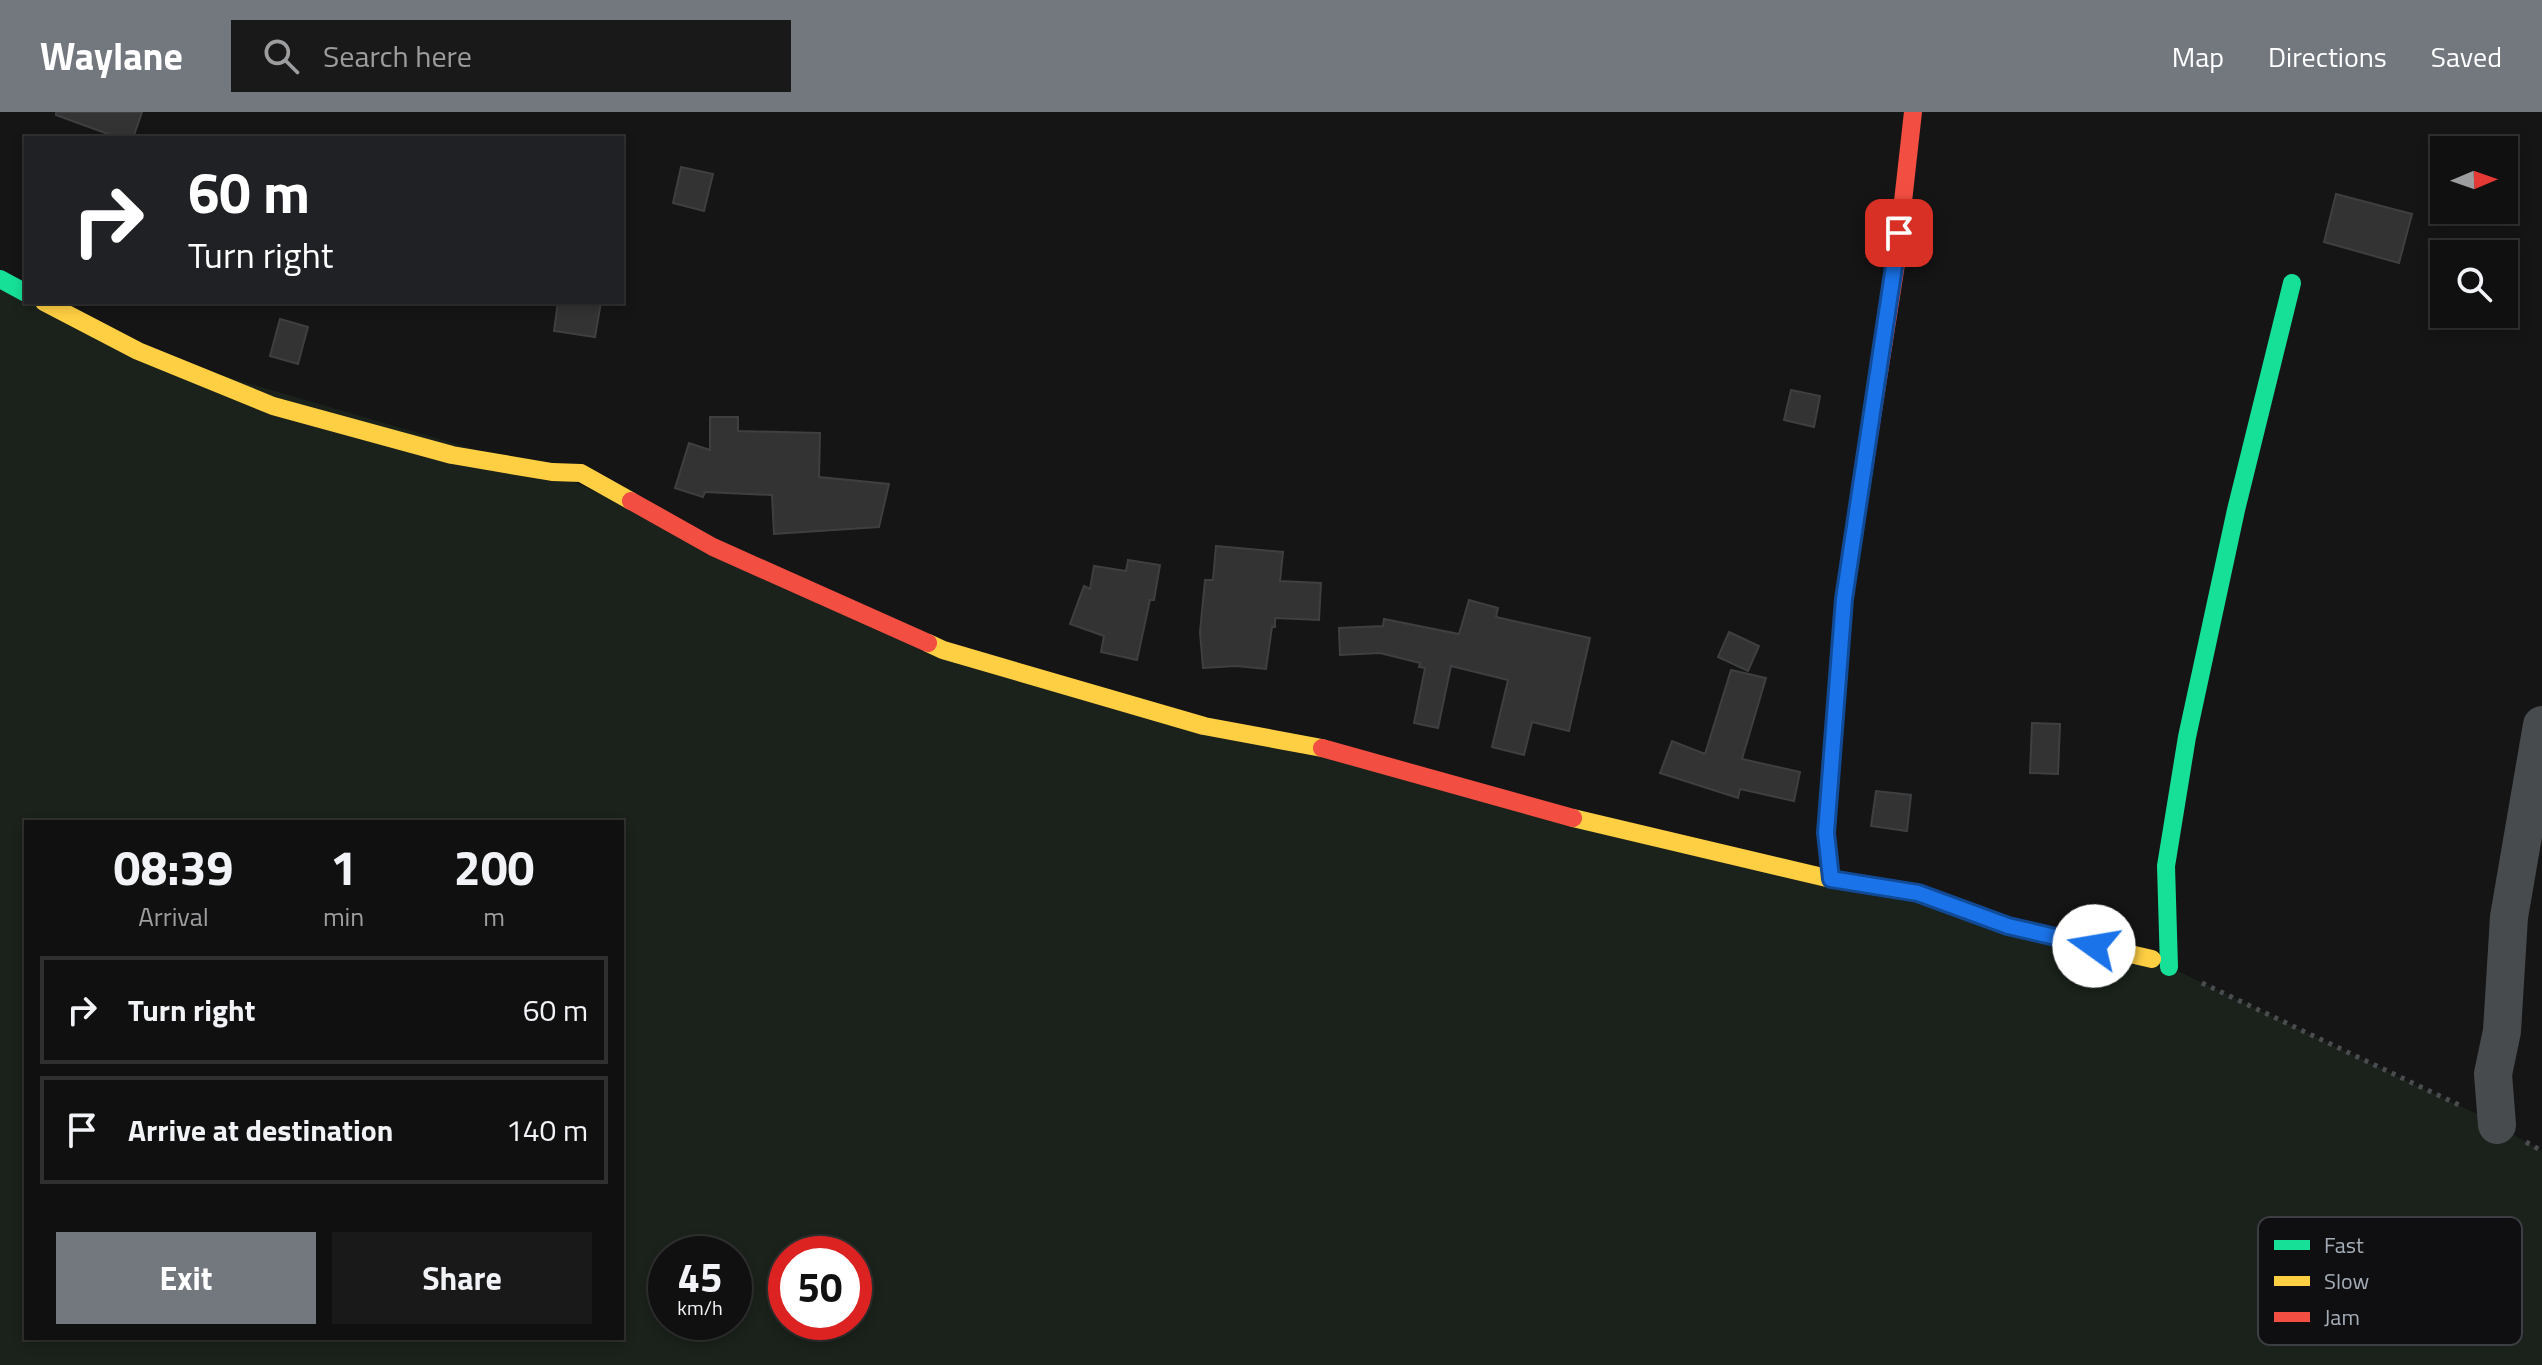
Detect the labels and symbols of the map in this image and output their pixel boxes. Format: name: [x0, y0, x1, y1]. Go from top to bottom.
north arrow: [2430, 136, 2518, 224]
pin: [1865, 199, 1933, 267]
position arrow: [2052, 904, 2136, 988]
legend: [2258, 1217, 2522, 1345]
text: Fast: [2324, 1228, 2364, 1262]
speed limit sign: 50: [768, 1236, 872, 1340]
text: Slow: [2324, 1264, 2370, 1298]
text: Jam: [2324, 1300, 2360, 1334]

